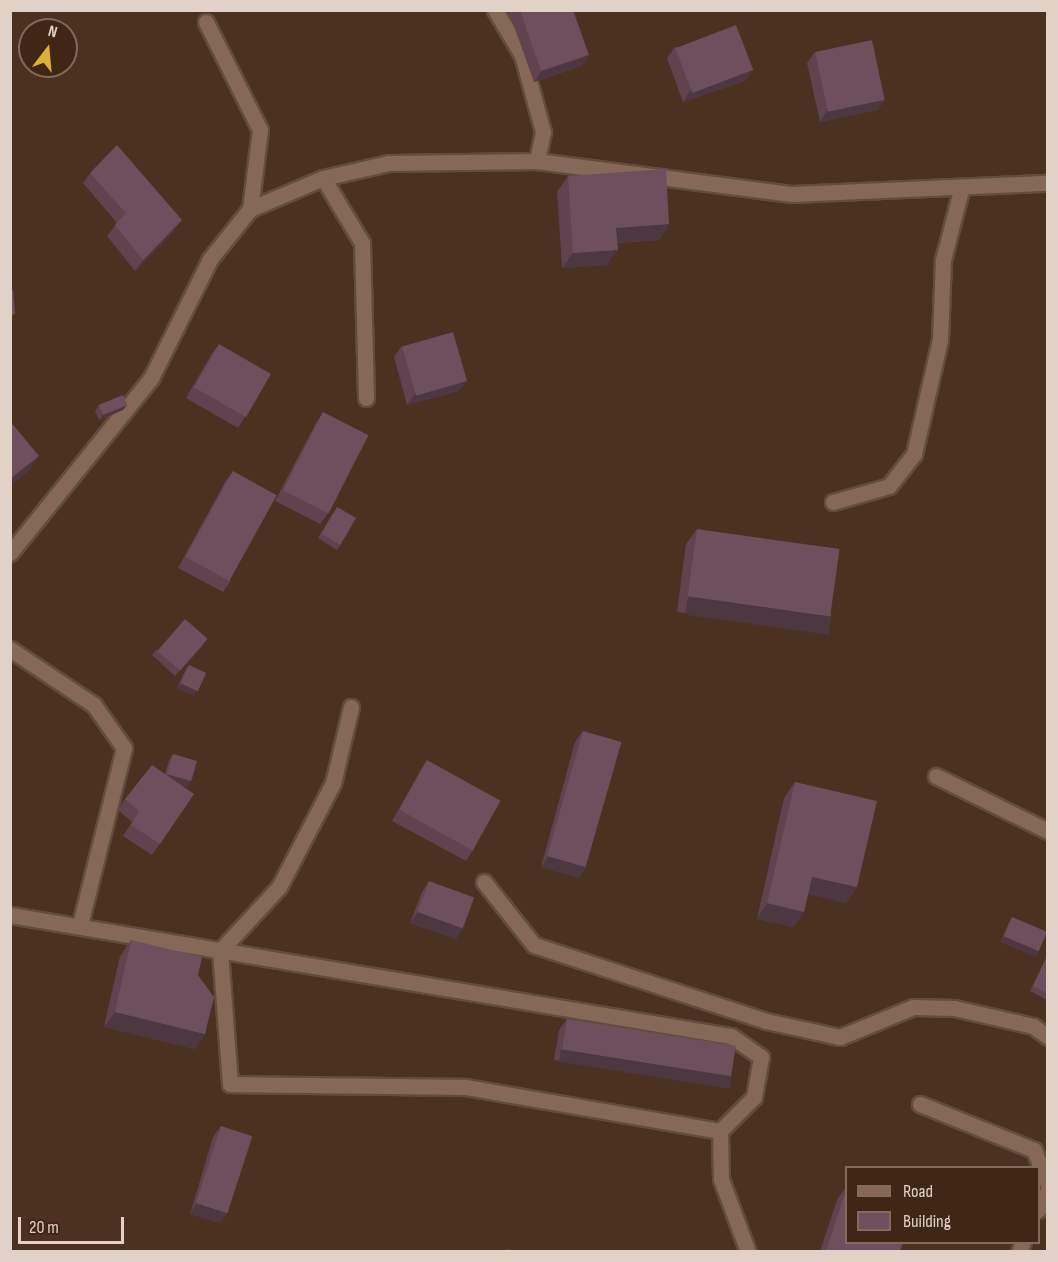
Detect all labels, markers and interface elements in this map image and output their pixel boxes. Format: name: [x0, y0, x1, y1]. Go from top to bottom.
north arrow: [18, 18, 78, 78]
text: N: [46, 22, 59, 42]
legend: [845, 1166, 1040, 1244]
text: Road: [903, 1181, 933, 1202]
scale bar: [21, 1205, 128, 1243]
text: Building: [903, 1211, 951, 1232]
text: 20 m: [29, 1217, 59, 1238]

